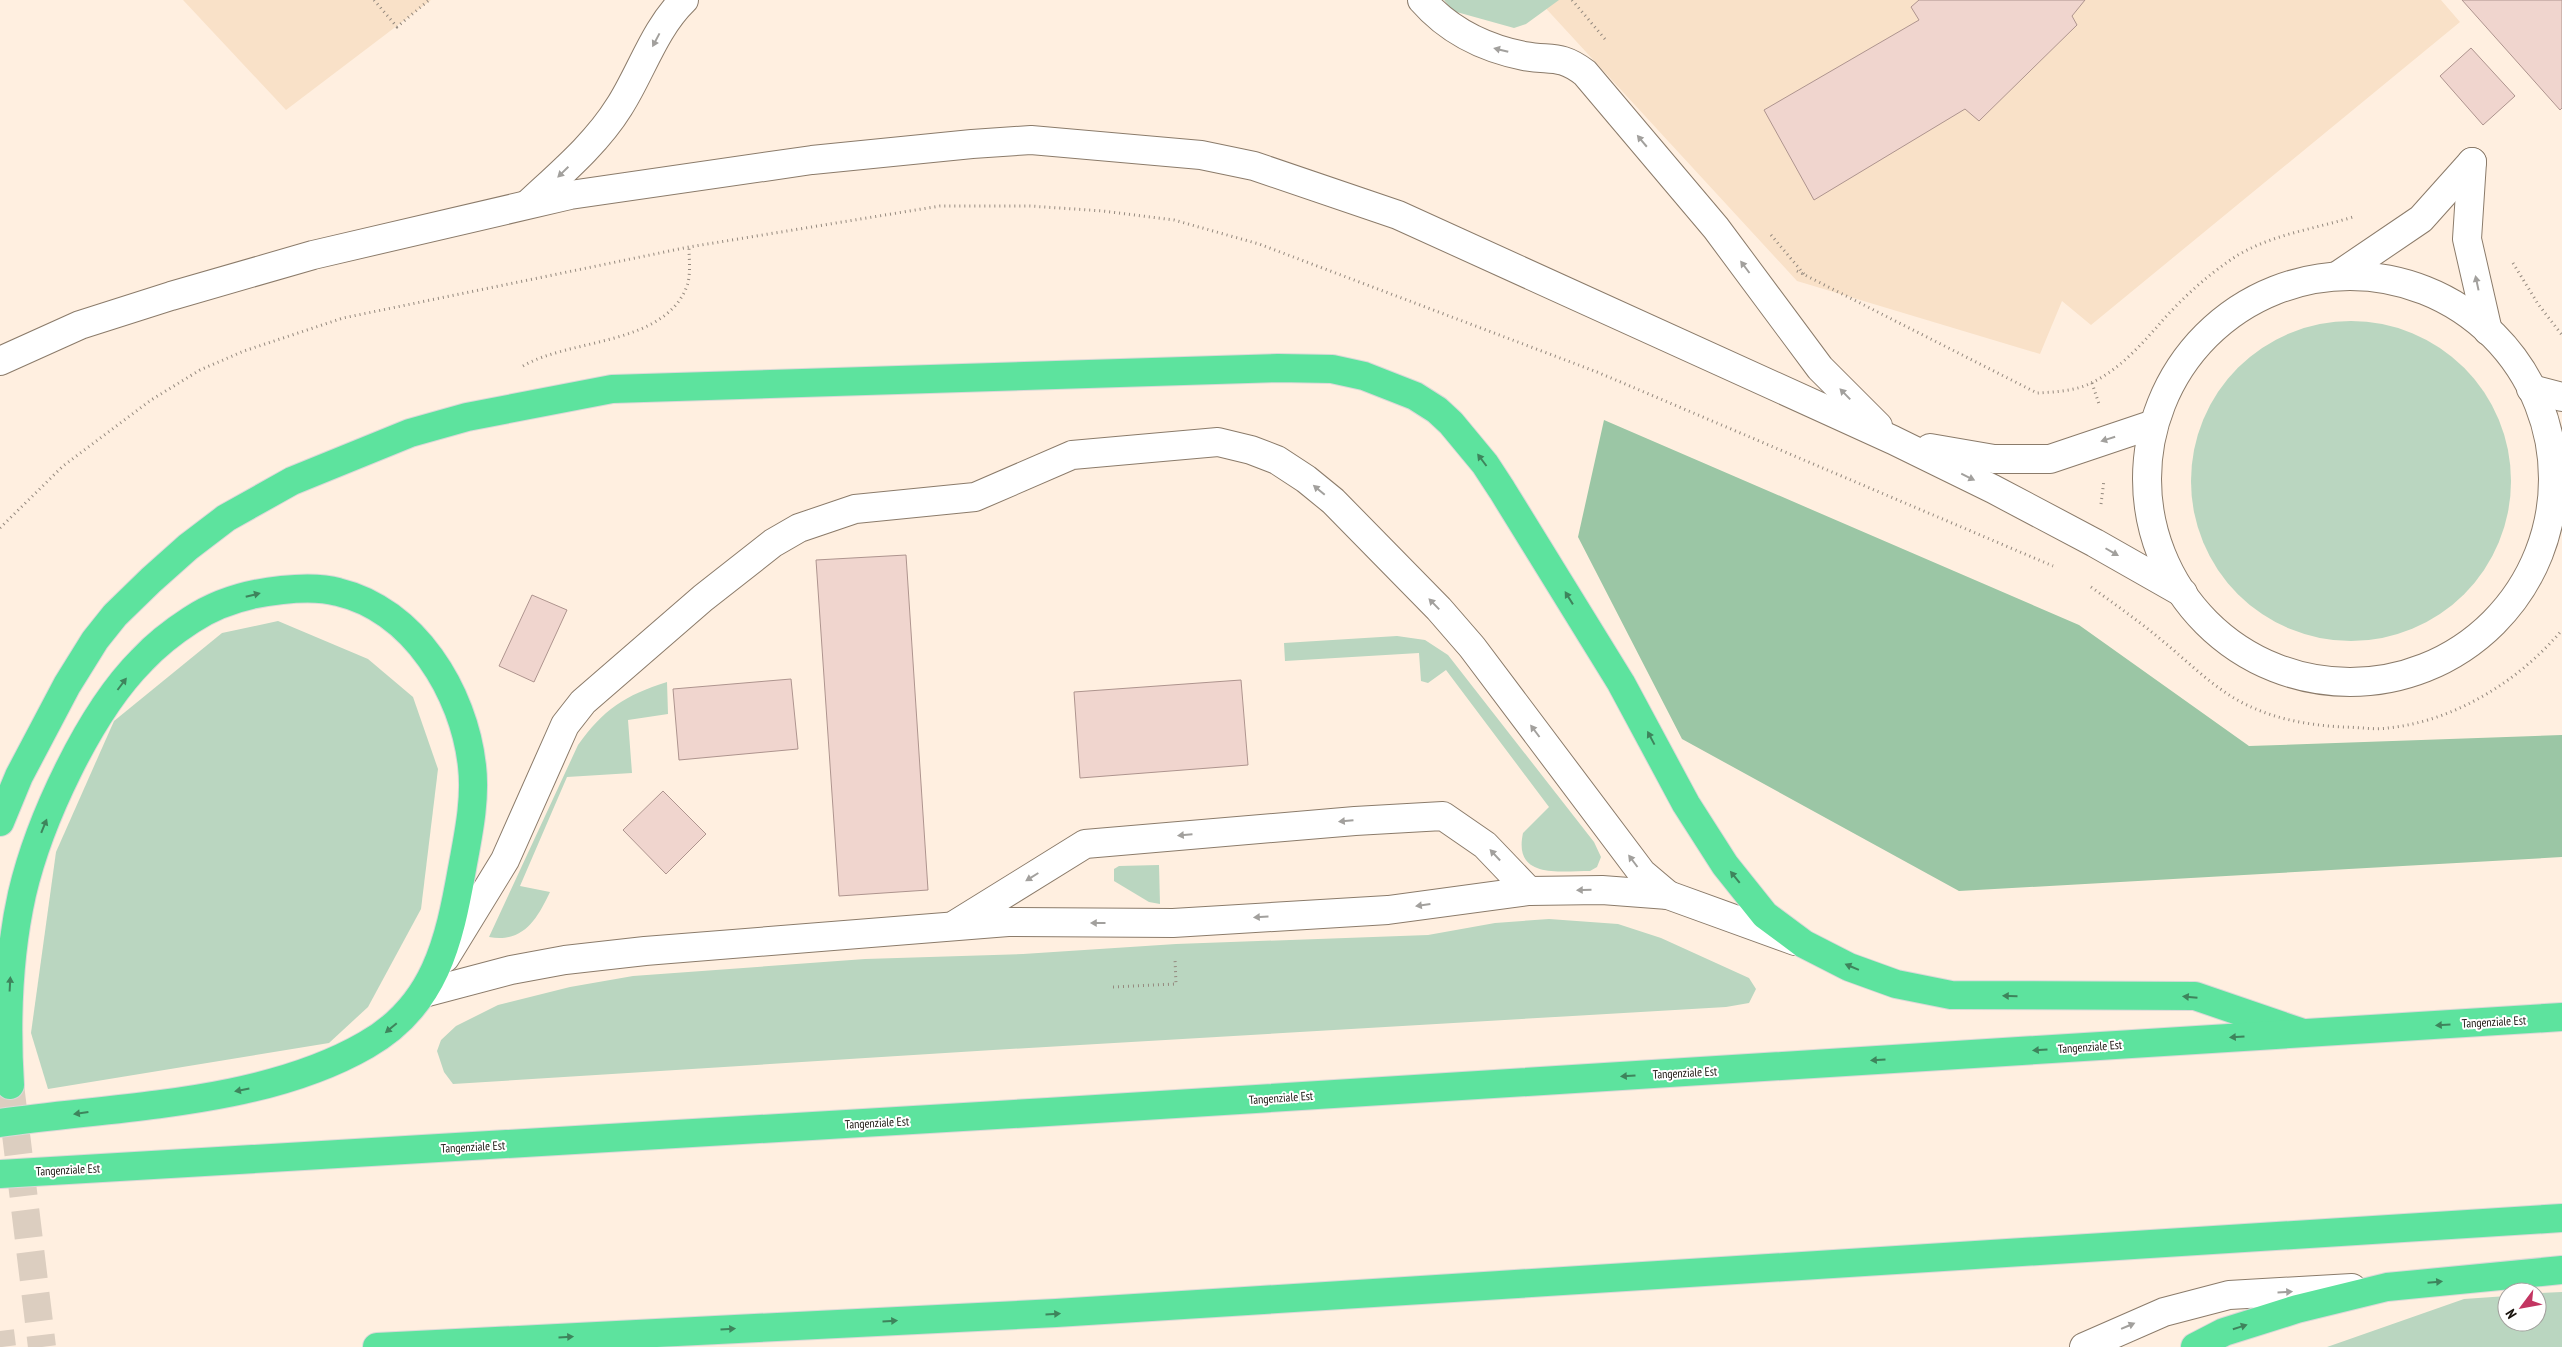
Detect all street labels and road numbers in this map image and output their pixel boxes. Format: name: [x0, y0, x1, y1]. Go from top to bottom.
street label: Tangenziale Est: [2461, 1012, 2527, 1031]
street label: Tangenziale Est: [2057, 1037, 2123, 1056]
street label: Tangenziale Est: [1652, 1063, 1718, 1082]
street label: Tangenziale Est: [1248, 1088, 1314, 1107]
street label: Tangenziale Est: [844, 1113, 910, 1132]
street label: Tangenziale Est: [440, 1137, 506, 1156]
street label: Tangenziale Est: [35, 1160, 101, 1179]

